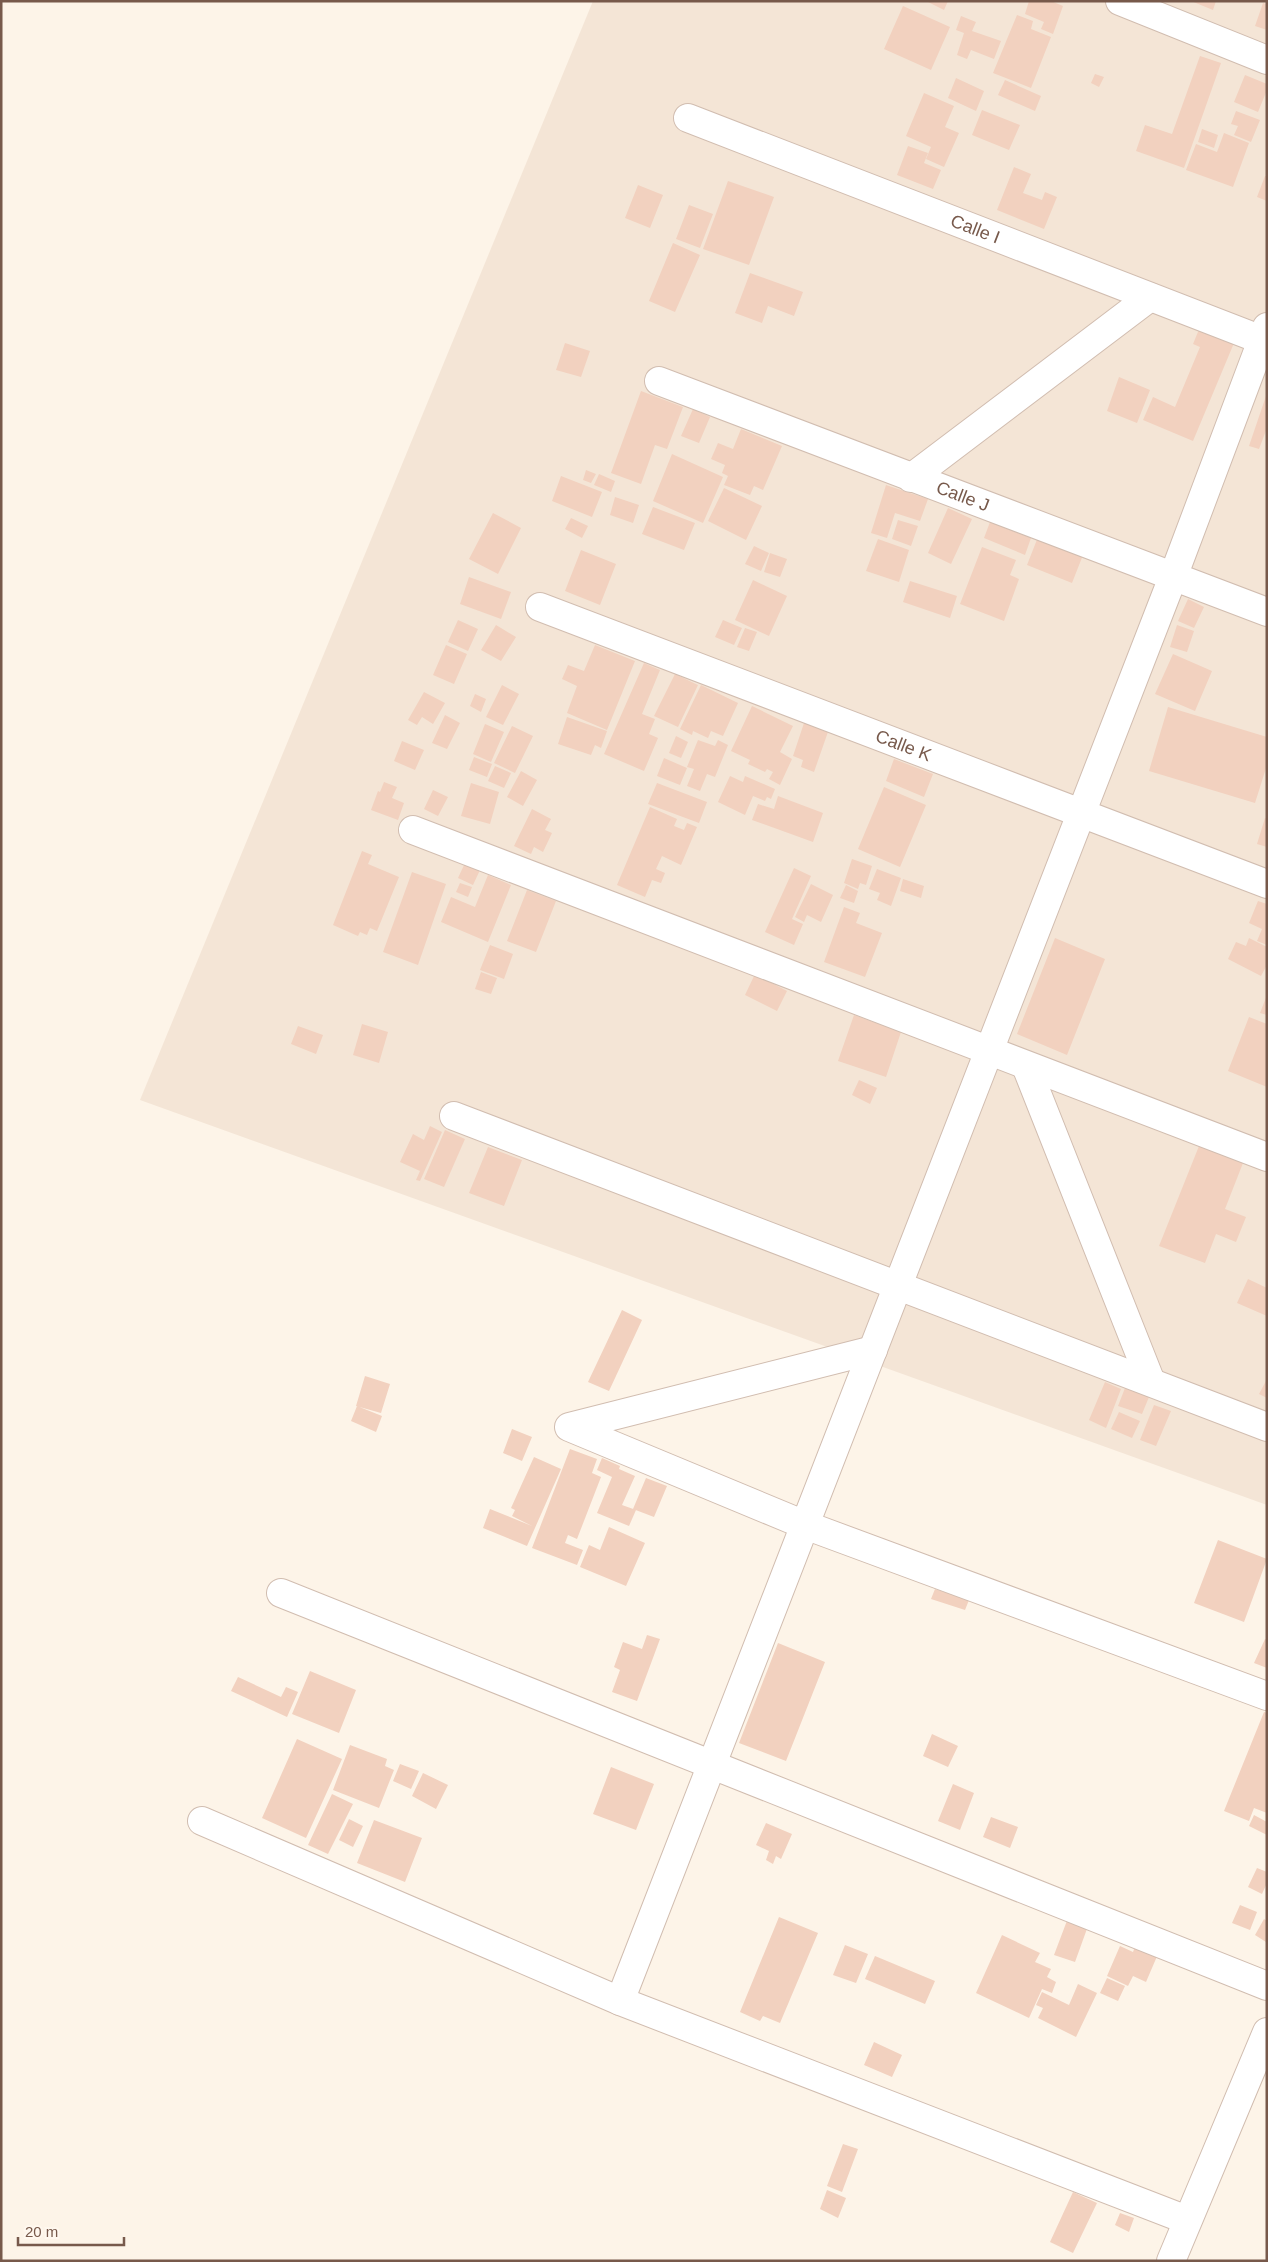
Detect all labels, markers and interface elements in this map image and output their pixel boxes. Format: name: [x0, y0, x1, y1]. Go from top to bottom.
street label: Calle I: [948, 211, 1003, 248]
street label: Calle J: [934, 477, 992, 516]
street label: Calle K: [873, 726, 934, 765]
scale bar: [18, 2214, 124, 2246]
text: 20 m: [25, 2223, 58, 2240]

